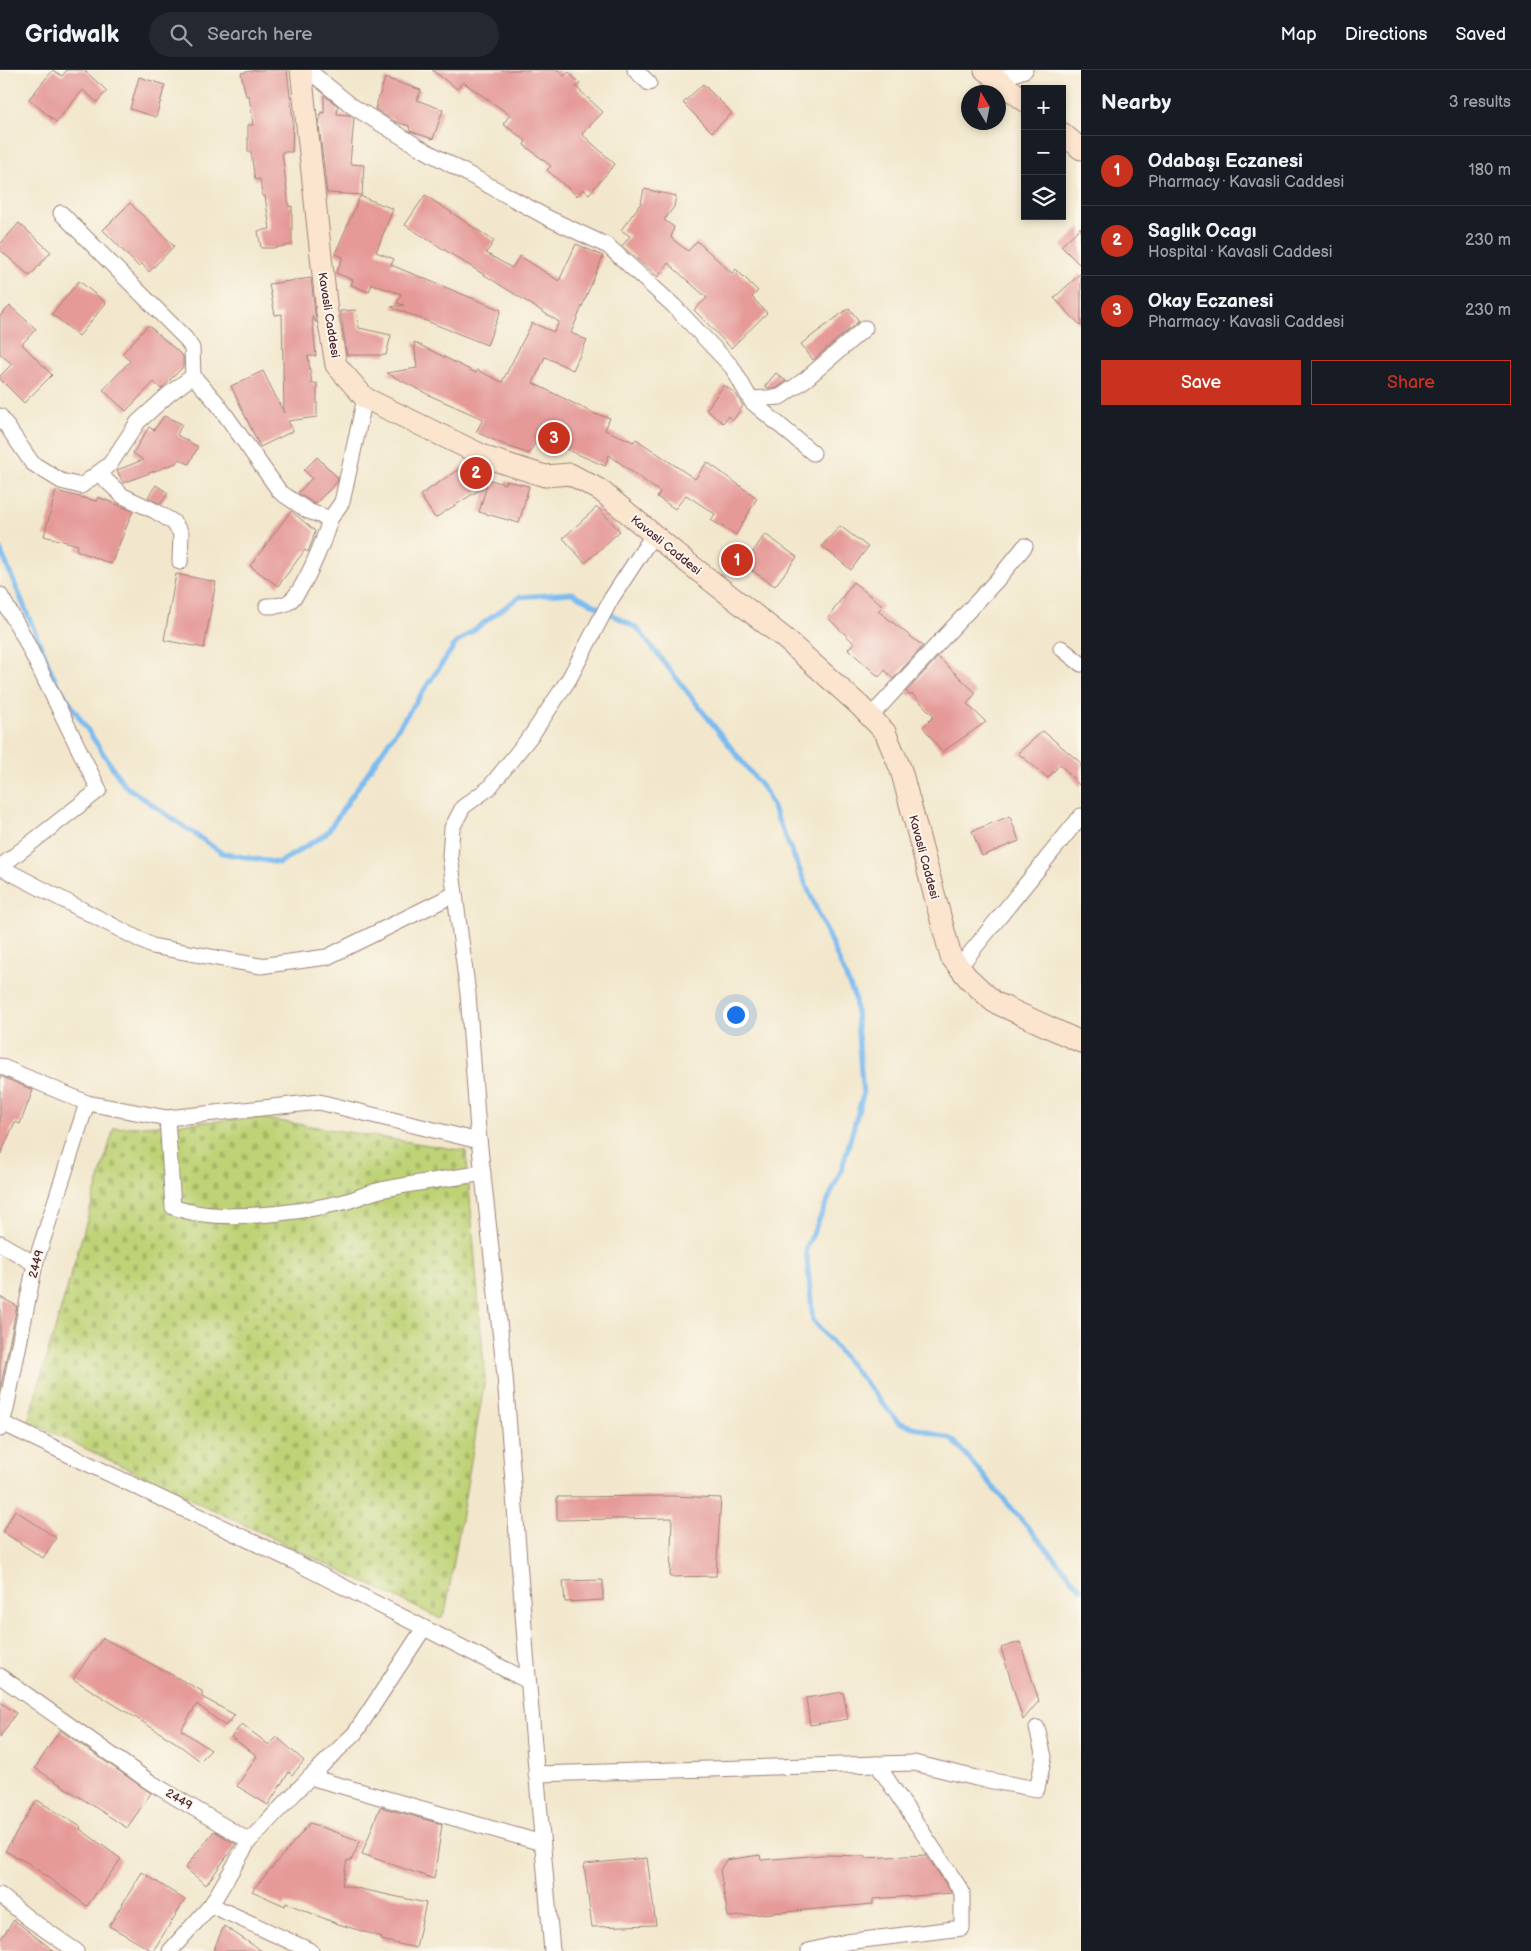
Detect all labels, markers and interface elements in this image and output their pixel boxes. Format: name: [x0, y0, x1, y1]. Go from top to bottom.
search box: [149, 12, 499, 57]
text: Gridwalk: [25, 20, 119, 49]
icon: search: [167, 21, 195, 49]
text: Search here: [207, 23, 312, 46]
text: Map: [1281, 24, 1317, 45]
text: Directions: [1345, 24, 1427, 45]
text: Saved: [1455, 24, 1506, 45]
north arrow: [961, 85, 1006, 130]
map controls: [1021, 85, 1066, 220]
button: +: [1021, 85, 1066, 130]
text: Nearby: [1101, 90, 1171, 115]
text: 3 results: [1449, 93, 1511, 112]
button: −: [1021, 130, 1066, 175]
text: Odabaşı Eczanesi: [1148, 150, 1303, 173]
text: 1: [1114, 161, 1120, 180]
text: 180 m: [1469, 161, 1511, 180]
text: Pharmacy · Kavasli Caddesi: [1148, 173, 1344, 192]
button: layers: [1021, 175, 1066, 220]
text: Saglık Ocagı: [1148, 220, 1256, 243]
text: 2: [1112, 231, 1122, 250]
text: 230 m: [1465, 231, 1511, 250]
text: Hospital · Kavasli Caddesi: [1148, 243, 1332, 262]
street label: Kavasli Caddesi: [314, 271, 343, 359]
text: Okay Eczanesi: [1148, 290, 1273, 313]
text: 3: [1112, 301, 1122, 320]
text: 230 m: [1465, 301, 1511, 320]
text: Pharmacy · Kavasli Caddesi: [1148, 313, 1344, 332]
button: Save: [1101, 360, 1301, 405]
button: Share: [1311, 360, 1511, 405]
pin: 3: [538, 419, 570, 457]
pin: 2: [460, 454, 492, 492]
street label: Kavasli Caddesi: [627, 512, 704, 579]
pin: 1: [721, 541, 753, 579]
street label: Kavasli Caddesi: [905, 813, 942, 901]
your location: [723, 1002, 749, 1028]
street label: 2449: [26, 1248, 47, 1280]
street label: 2449: [163, 1786, 195, 1813]

